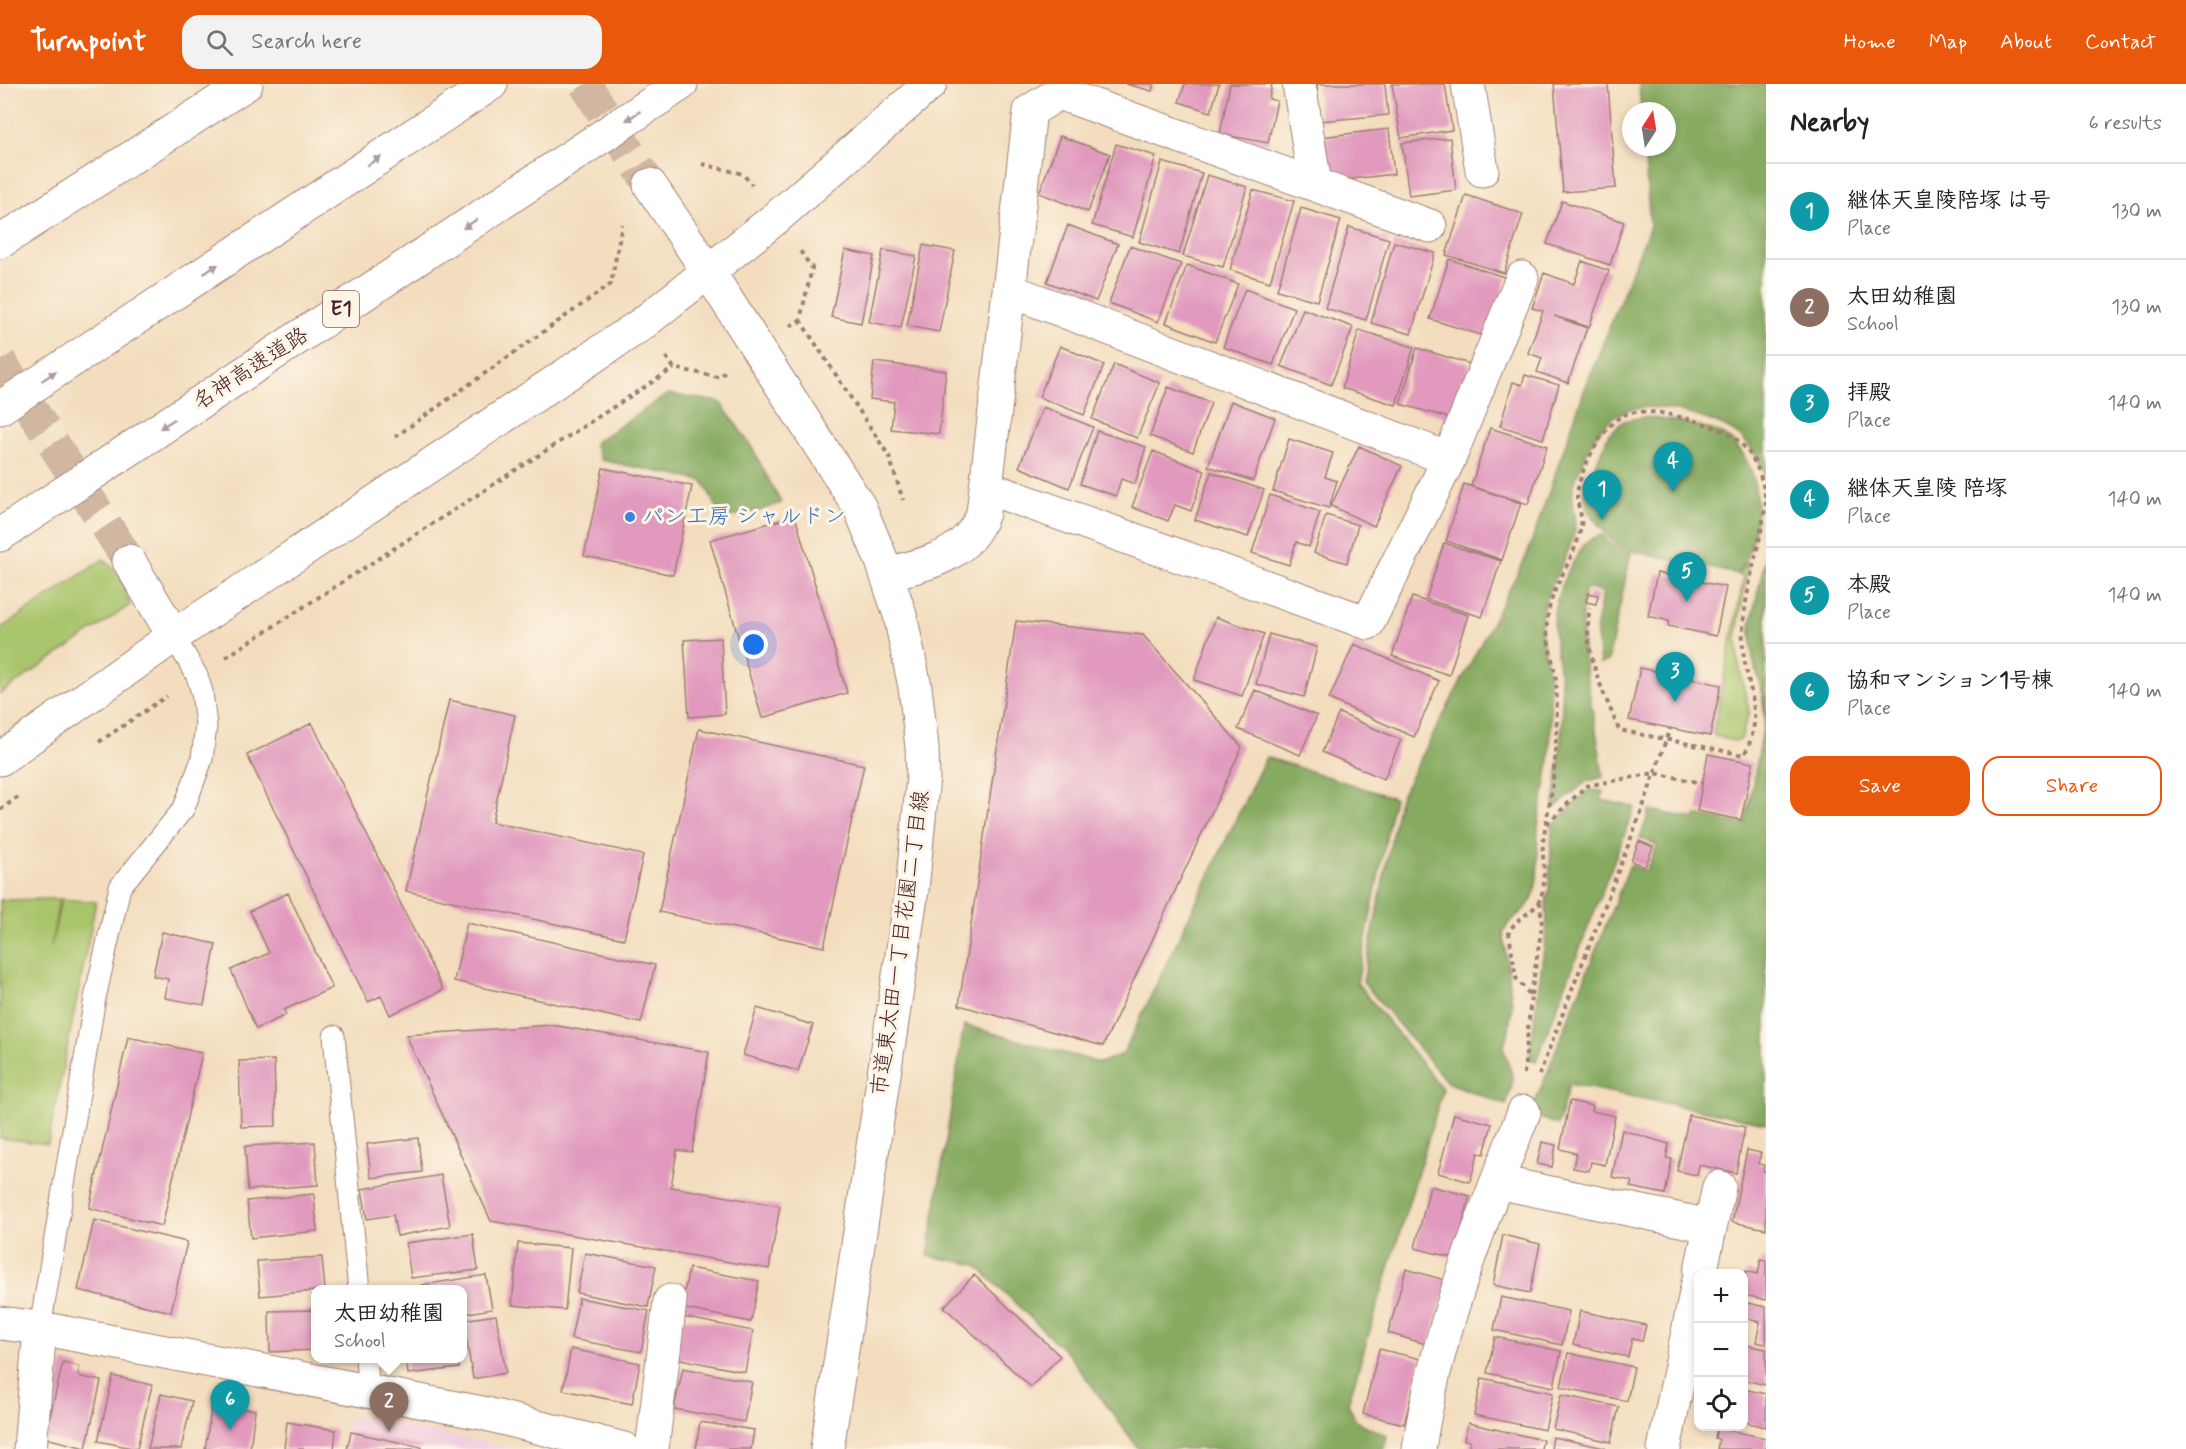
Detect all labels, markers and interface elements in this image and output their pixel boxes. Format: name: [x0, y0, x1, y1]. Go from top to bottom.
search box: [182, 15, 602, 69]
text: Turnpoint: [30, 24, 146, 61]
icon: search: [203, 26, 236, 59]
text: Search here: [251, 28, 362, 56]
text: Home: [1844, 28, 1896, 56]
text: Map: [1929, 28, 1967, 56]
text: About: [2000, 28, 2052, 56]
text: Contact: [2085, 28, 2156, 56]
north arrow: [1622, 102, 1676, 156]
text: Nearby: [1790, 106, 1869, 140]
one-way arrow: [625, 110, 641, 122]
text: 6 results: [2089, 110, 2162, 137]
one-way arrow: [366, 156, 382, 167]
text: 継体天皇陵陪塚 は号: [1847, 187, 2051, 215]
text: 1: [1805, 198, 1814, 225]
text: 130 m: [2111, 198, 2162, 225]
text: Place: [1847, 215, 1891, 242]
one-way arrow: [462, 218, 478, 229]
one-way arrow: [203, 263, 220, 274]
text: 太田幼稚園: [1847, 283, 1957, 311]
road number: E1: [323, 291, 359, 327]
text: 2: [1805, 294, 1814, 321]
text: 130 m: [2111, 294, 2162, 321]
text: School: [1847, 311, 1899, 338]
street label: 名神高速道路: [188, 321, 314, 417]
one-way arrow: [41, 371, 57, 382]
text: 拝殿: [1847, 379, 1891, 407]
text: 3: [1805, 390, 1814, 417]
text: 140 m: [2108, 390, 2162, 417]
text: Place: [1847, 407, 1891, 434]
one-way arrow: [159, 418, 175, 429]
pin: 4: [1654, 442, 1692, 492]
pin: 1: [1582, 470, 1622, 520]
text: 継体天皇陵 陪塚: [1847, 475, 2007, 503]
text: 4: [1804, 486, 1815, 513]
text: 140 m: [2108, 486, 2162, 513]
place label: パン工房 シャルドン: [642, 503, 846, 531]
text: Place: [1847, 503, 1891, 530]
marker: パン工房 シャルドン: [623, 510, 637, 524]
pin: 5: [1668, 552, 1706, 602]
text: 本殿: [1847, 571, 1891, 599]
text: 5: [1804, 582, 1816, 609]
text: 140 m: [2108, 582, 2162, 609]
text: Place: [1847, 599, 1891, 626]
your location: [739, 630, 768, 659]
pin: 3: [1656, 652, 1694, 702]
text: 協和マンション1号棟: [1847, 667, 2053, 695]
text: 6: [1804, 678, 1815, 705]
text: 140 m: [2108, 678, 2162, 705]
text: Place: [1847, 695, 1891, 722]
button: Save: [1790, 756, 1970, 816]
button: Share: [1982, 756, 2162, 816]
street label: 市道東太田一丁目花園二丁目線: [866, 789, 936, 1097]
map controls: [1694, 1269, 1748, 1431]
button: +: [1694, 1269, 1748, 1323]
popup: [311, 1285, 467, 1363]
text: 太田幼稚園: [334, 1300, 444, 1328]
button: −: [1694, 1323, 1748, 1377]
text: School: [334, 1328, 386, 1355]
button: locate: [1694, 1377, 1748, 1431]
pin: 6: [210, 1380, 250, 1430]
pin: 2: [370, 1382, 408, 1432]

